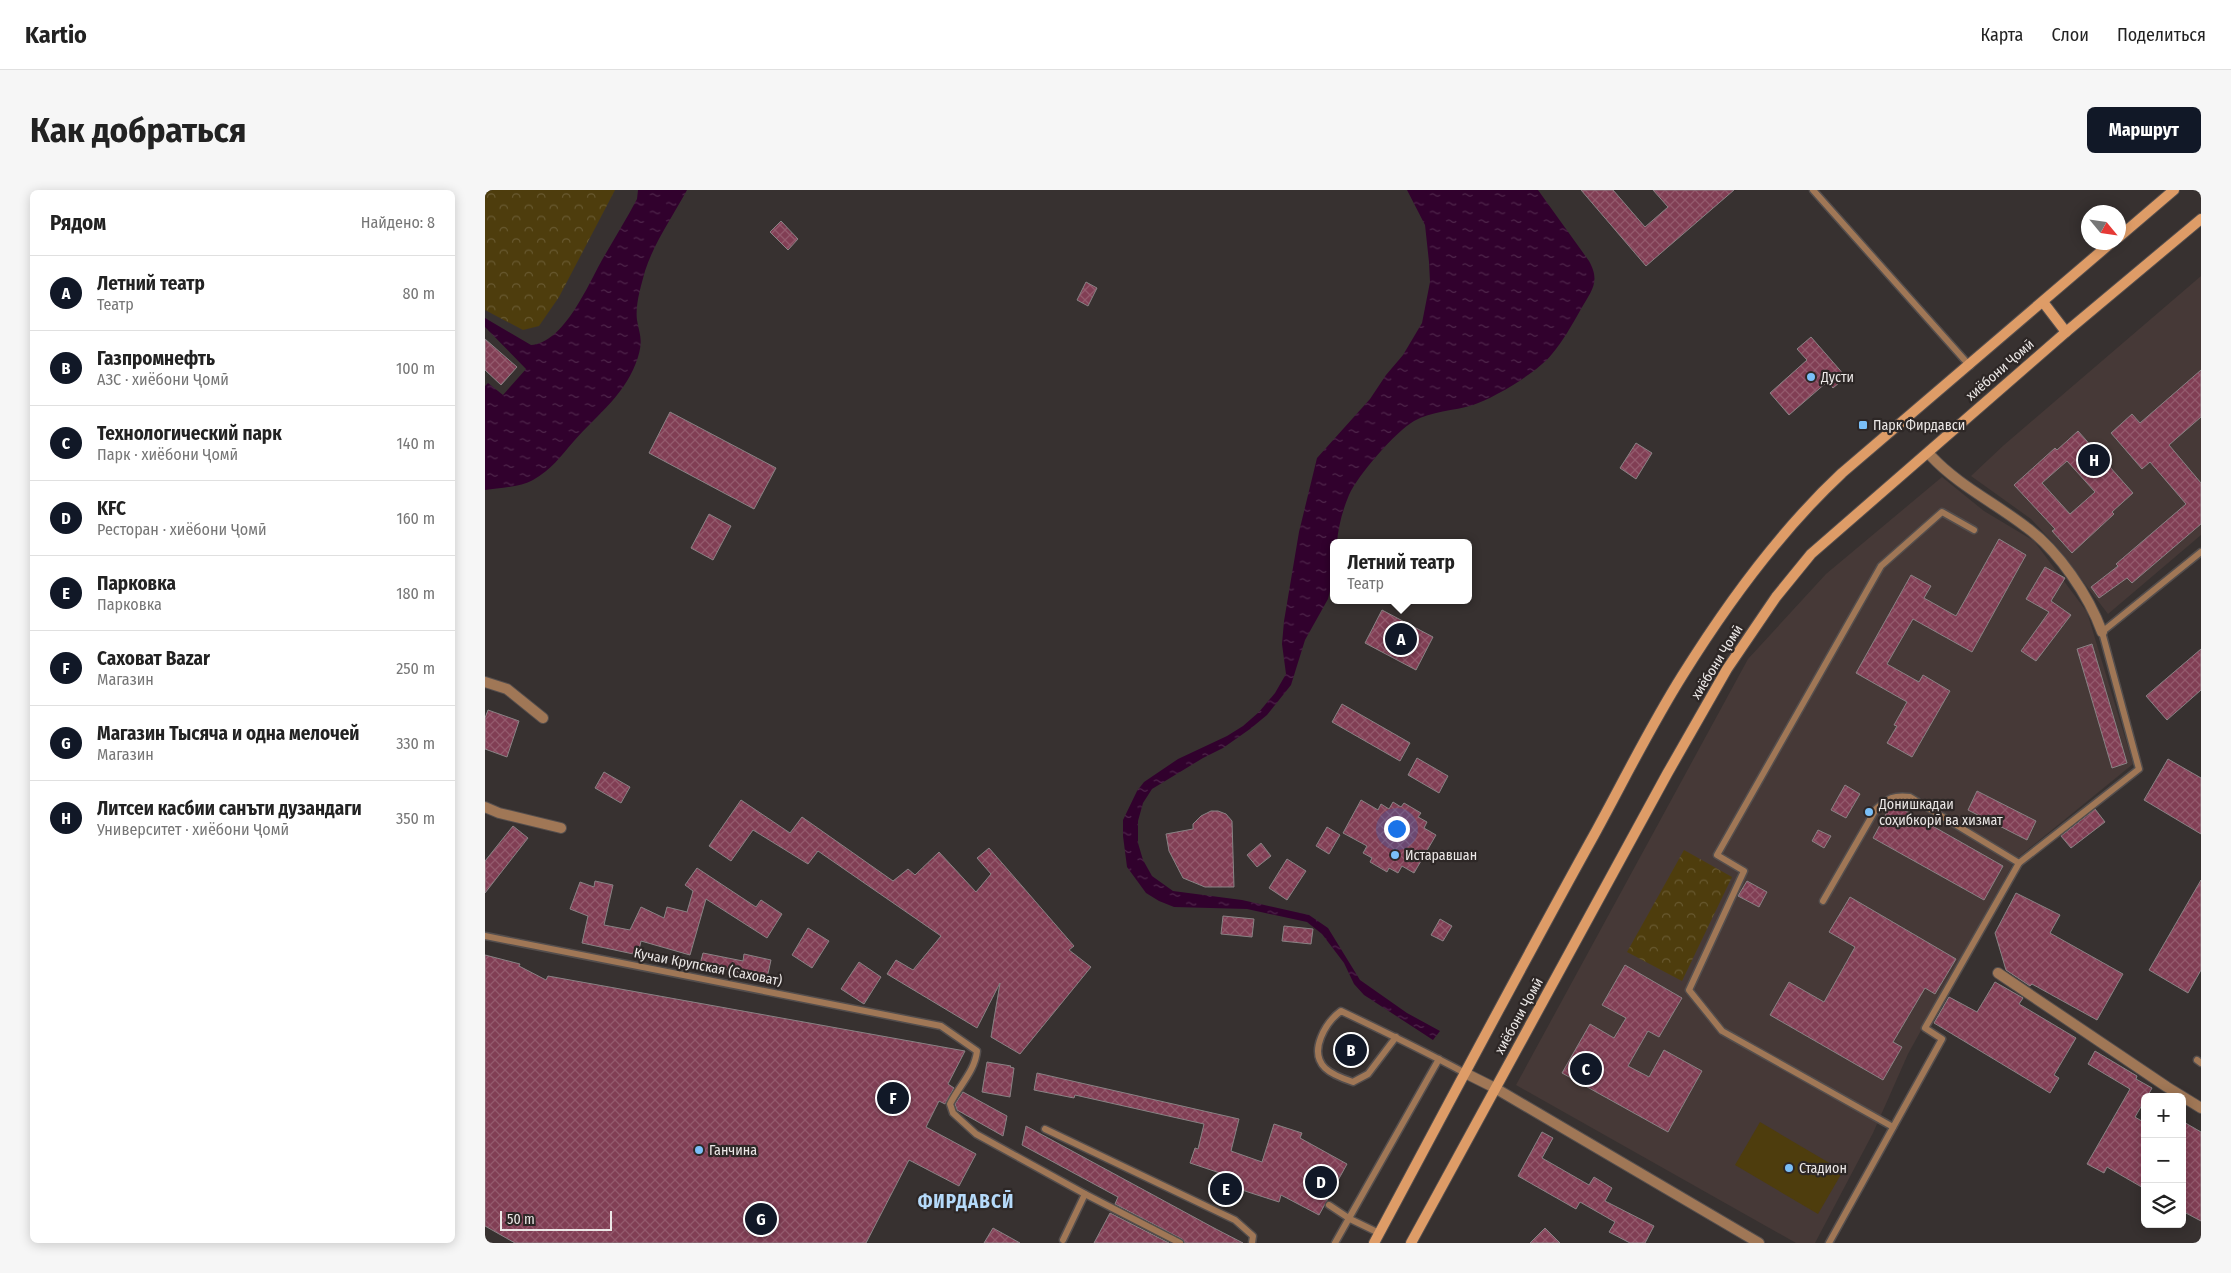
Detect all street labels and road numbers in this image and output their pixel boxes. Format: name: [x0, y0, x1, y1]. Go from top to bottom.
street label: хиёбони Ҷомӣ: [1962, 336, 2038, 404]
street label: хиёбони Ҷомӣ: [1687, 622, 1747, 702]
street label: Кучаи Крупская (Саховат): [632, 944, 784, 990]
street label: хиёбони Ҷомӣ: [1491, 975, 1547, 1057]

